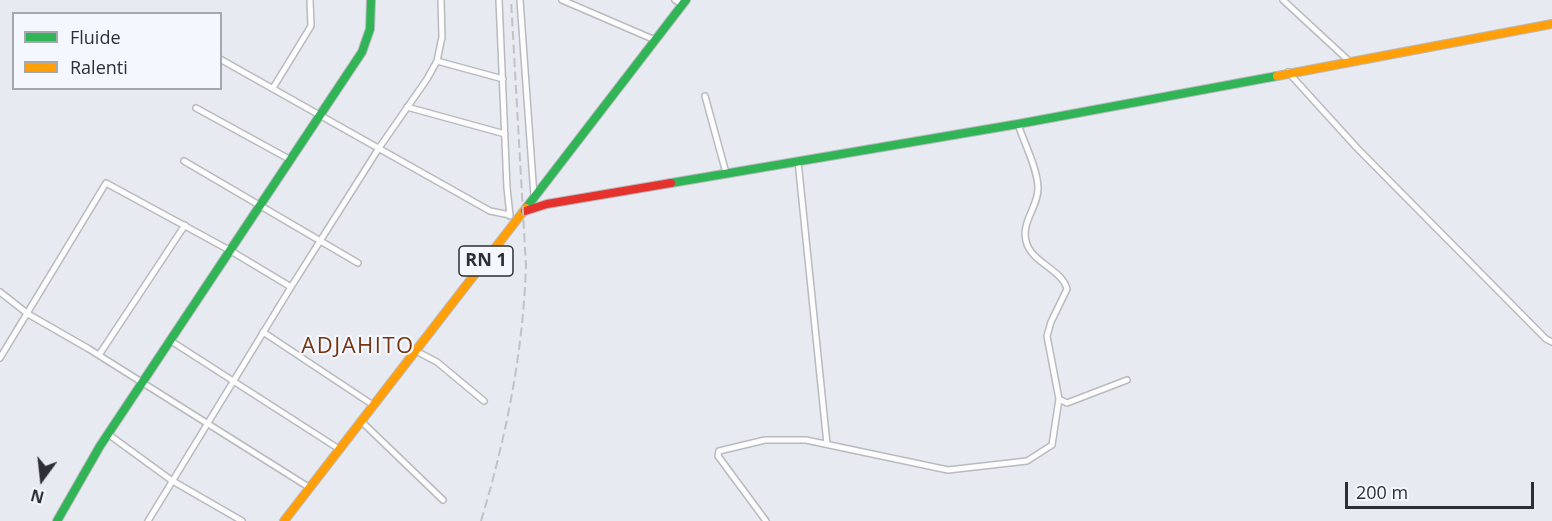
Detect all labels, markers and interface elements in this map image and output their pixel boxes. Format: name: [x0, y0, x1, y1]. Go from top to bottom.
legend: [12, 12, 222, 90]
text: Fluide: [70, 25, 121, 49]
text: Ralenti: [70, 55, 128, 79]
road number: RN 1: [459, 246, 513, 276]
district label: ADJAHITO: [301, 334, 415, 360]
north arrow: [12, 449, 72, 509]
scale bar: [1348, 470, 1537, 508]
text: 200 m: [1356, 480, 1408, 504]
text: N: [28, 484, 46, 509]

